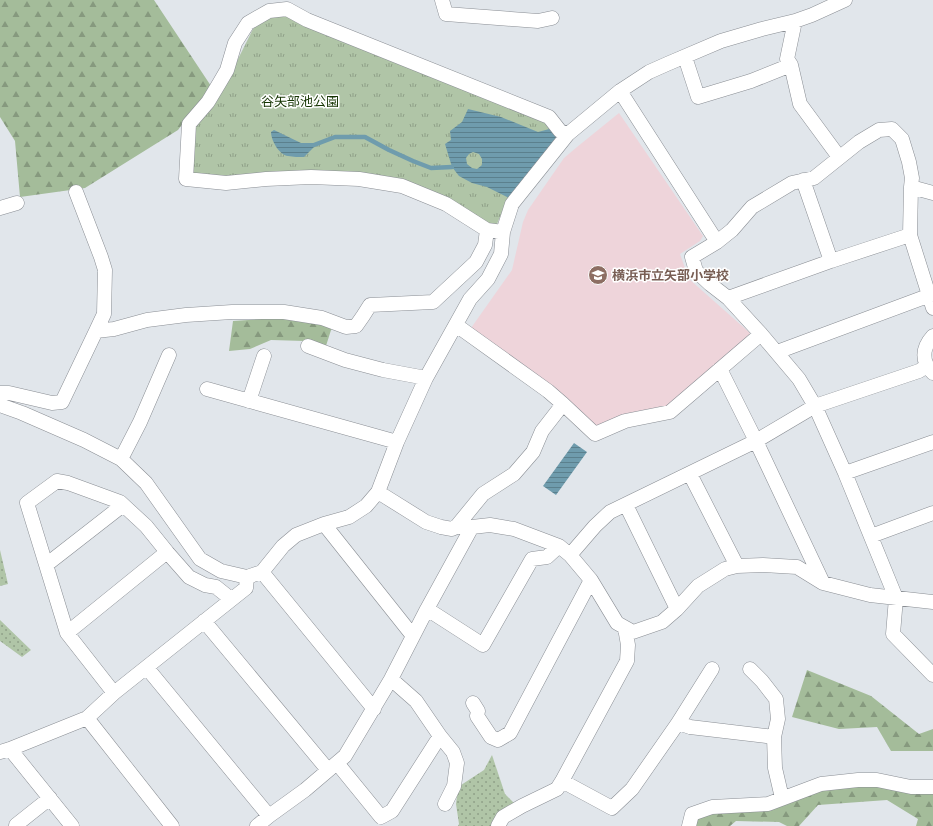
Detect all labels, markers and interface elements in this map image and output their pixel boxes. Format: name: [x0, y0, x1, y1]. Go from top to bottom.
park label: 谷矢部池公園: [261, 94, 339, 110]
school or university icon: 横浜市立矢部小学校: [587, 264, 609, 286]
place label: 横浜市立矢部小学校: [612, 268, 729, 284]

